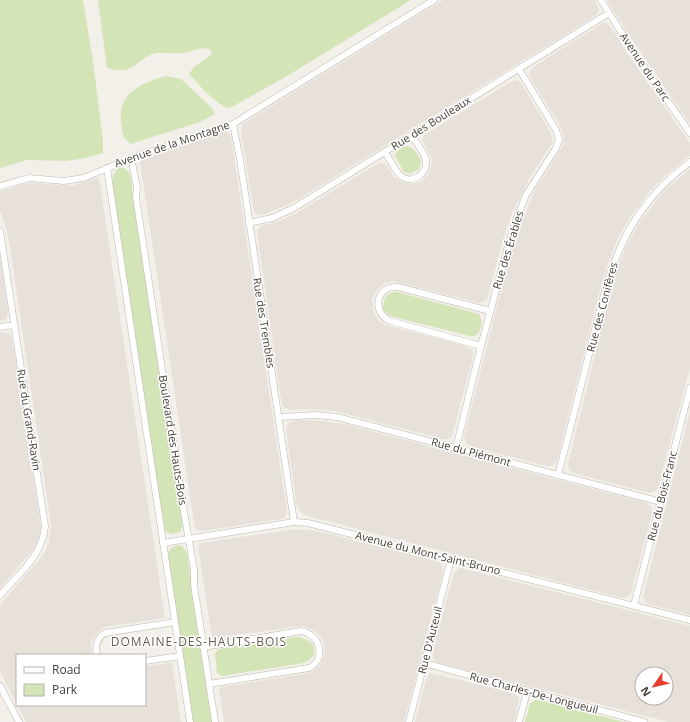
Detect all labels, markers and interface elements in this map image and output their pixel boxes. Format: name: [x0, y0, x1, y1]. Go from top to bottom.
street label: Avenue du Parc: [617, 29, 674, 104]
street label: Rue des Bouleaux: [388, 92, 474, 153]
street label: Avenue de la Montagne: [112, 117, 231, 170]
street label: Rue des Érables: [488, 209, 527, 291]
street label: Rue des Conifères: [582, 260, 621, 353]
street label: Rue des Trembles: [250, 277, 279, 369]
street label: Rue du Grand-Ravin: [14, 368, 45, 472]
street label: Boulevard des Hauts-Bois: [156, 374, 191, 506]
street label: Rue du Piémont: [430, 434, 513, 469]
street label: Rue du Bois-Franc: [643, 449, 680, 543]
street label: Avenue du Mont-Saint-Bruno: [354, 527, 503, 578]
street label: Rue D'Auteuil: [414, 605, 445, 675]
district label: DOMAINE-DES-HAUTS-BOIS: [111, 633, 287, 650]
legend: [16, 654, 146, 706]
text: Road: [52, 661, 81, 678]
north arrow: [634, 666, 674, 706]
street label: Rue Charles-De-Longueuil: [468, 668, 600, 717]
text: Park: [52, 681, 78, 698]
text: N: [637, 684, 654, 700]

